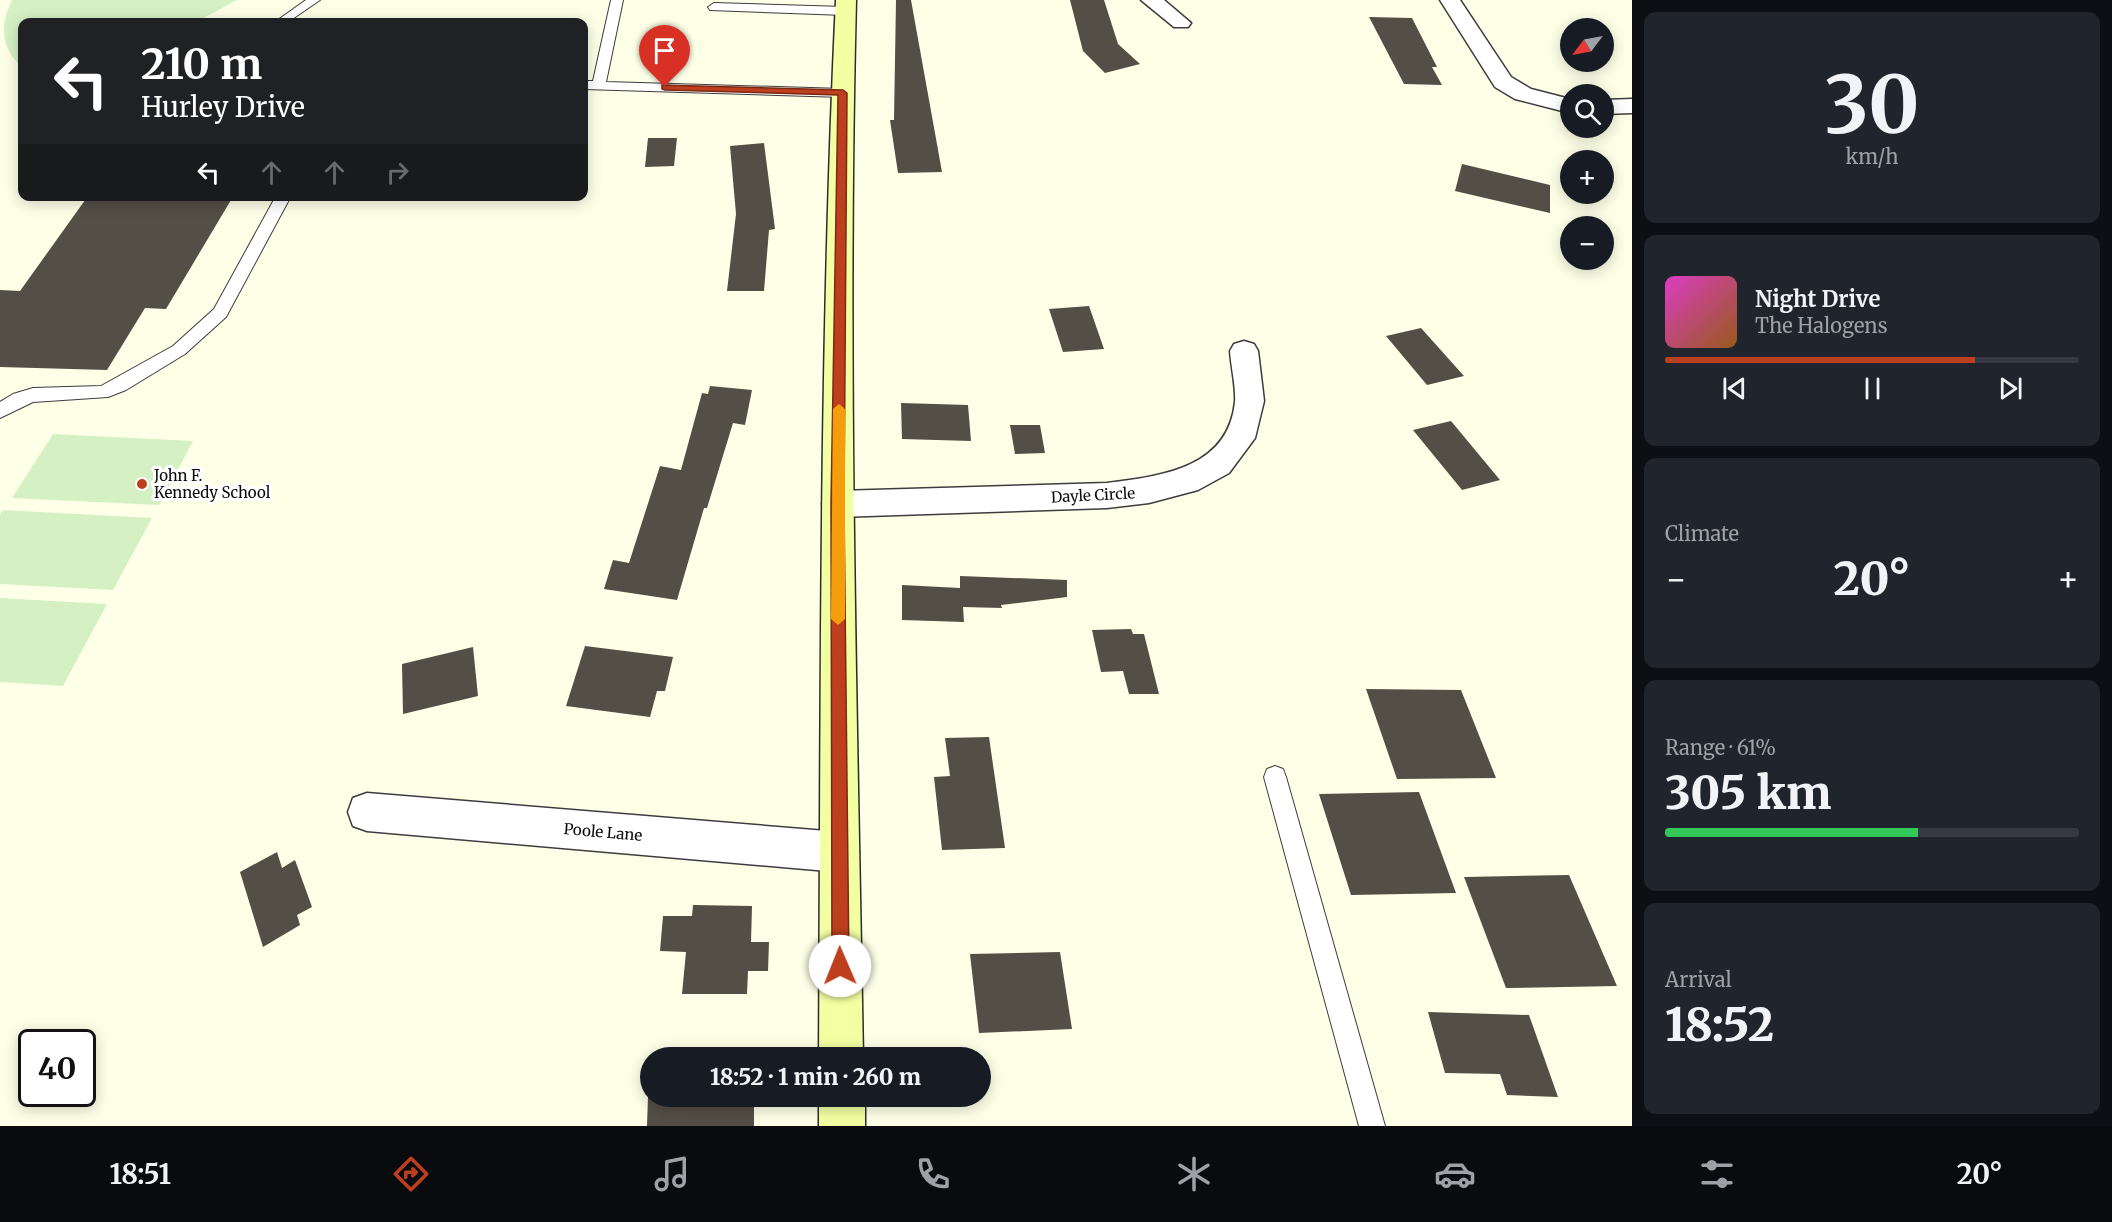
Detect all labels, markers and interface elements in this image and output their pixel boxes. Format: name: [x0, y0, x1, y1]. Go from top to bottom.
north arrow: [1560, 18, 1614, 72]
map controls: [1560, 18, 1614, 270]
pin: [639, 25, 690, 87]
icon: arrive: [648, 34, 681, 67]
text: 210 m: [141, 38, 262, 90]
icon: left: [42, 42, 120, 120]
text: 30: [1824, 56, 1920, 154]
button: search: [1560, 84, 1614, 138]
text: Hurley Drive: [141, 90, 305, 124]
text: km/h: [1846, 144, 1898, 169]
button: +: [1560, 150, 1614, 204]
icon: left: [192, 156, 225, 189]
icon: ahead: [255, 156, 288, 189]
icon: ahead: [318, 156, 351, 189]
icon: right: [381, 156, 414, 189]
button: −: [1560, 216, 1614, 270]
text: Night Drive: [1755, 285, 1880, 313]
text: The Halogens: [1755, 313, 1887, 338]
icon: previous: [1718, 372, 1751, 405]
icon: pause: [1856, 372, 1889, 405]
icon: next: [1994, 372, 2027, 405]
place label: John F. Kennedy School: [153, 466, 271, 502]
marker: John F. Kennedy School: [135, 477, 149, 491]
street label: Dayle Circle: [1050, 483, 1136, 507]
text: Climate: [1665, 521, 1739, 546]
text: 20°: [1834, 551, 1910, 607]
text: −: [1665, 559, 1687, 600]
text: +: [2057, 559, 2079, 600]
text: Range · 61%: [1665, 735, 1776, 760]
text: 305 km: [1665, 765, 1831, 821]
street label: Poole Lane: [563, 819, 643, 845]
position arrow: [808, 934, 872, 998]
text: Arrival: [1665, 967, 1732, 992]
text: 18:52: [1665, 997, 1774, 1053]
speed limit sign: 40: [18, 1029, 96, 1107]
text: 18:52 · 1 min · 260 m: [710, 1063, 921, 1091]
icon: directions: [390, 1153, 432, 1195]
icon: music: [651, 1153, 693, 1195]
icon: phone: [912, 1153, 954, 1195]
icon: climate: [1173, 1153, 1215, 1195]
icon: car: [1434, 1153, 1476, 1195]
icon: filters: [1696, 1153, 1738, 1195]
text: 18:51: [110, 1157, 171, 1191]
text: 20°: [1957, 1157, 2002, 1191]

